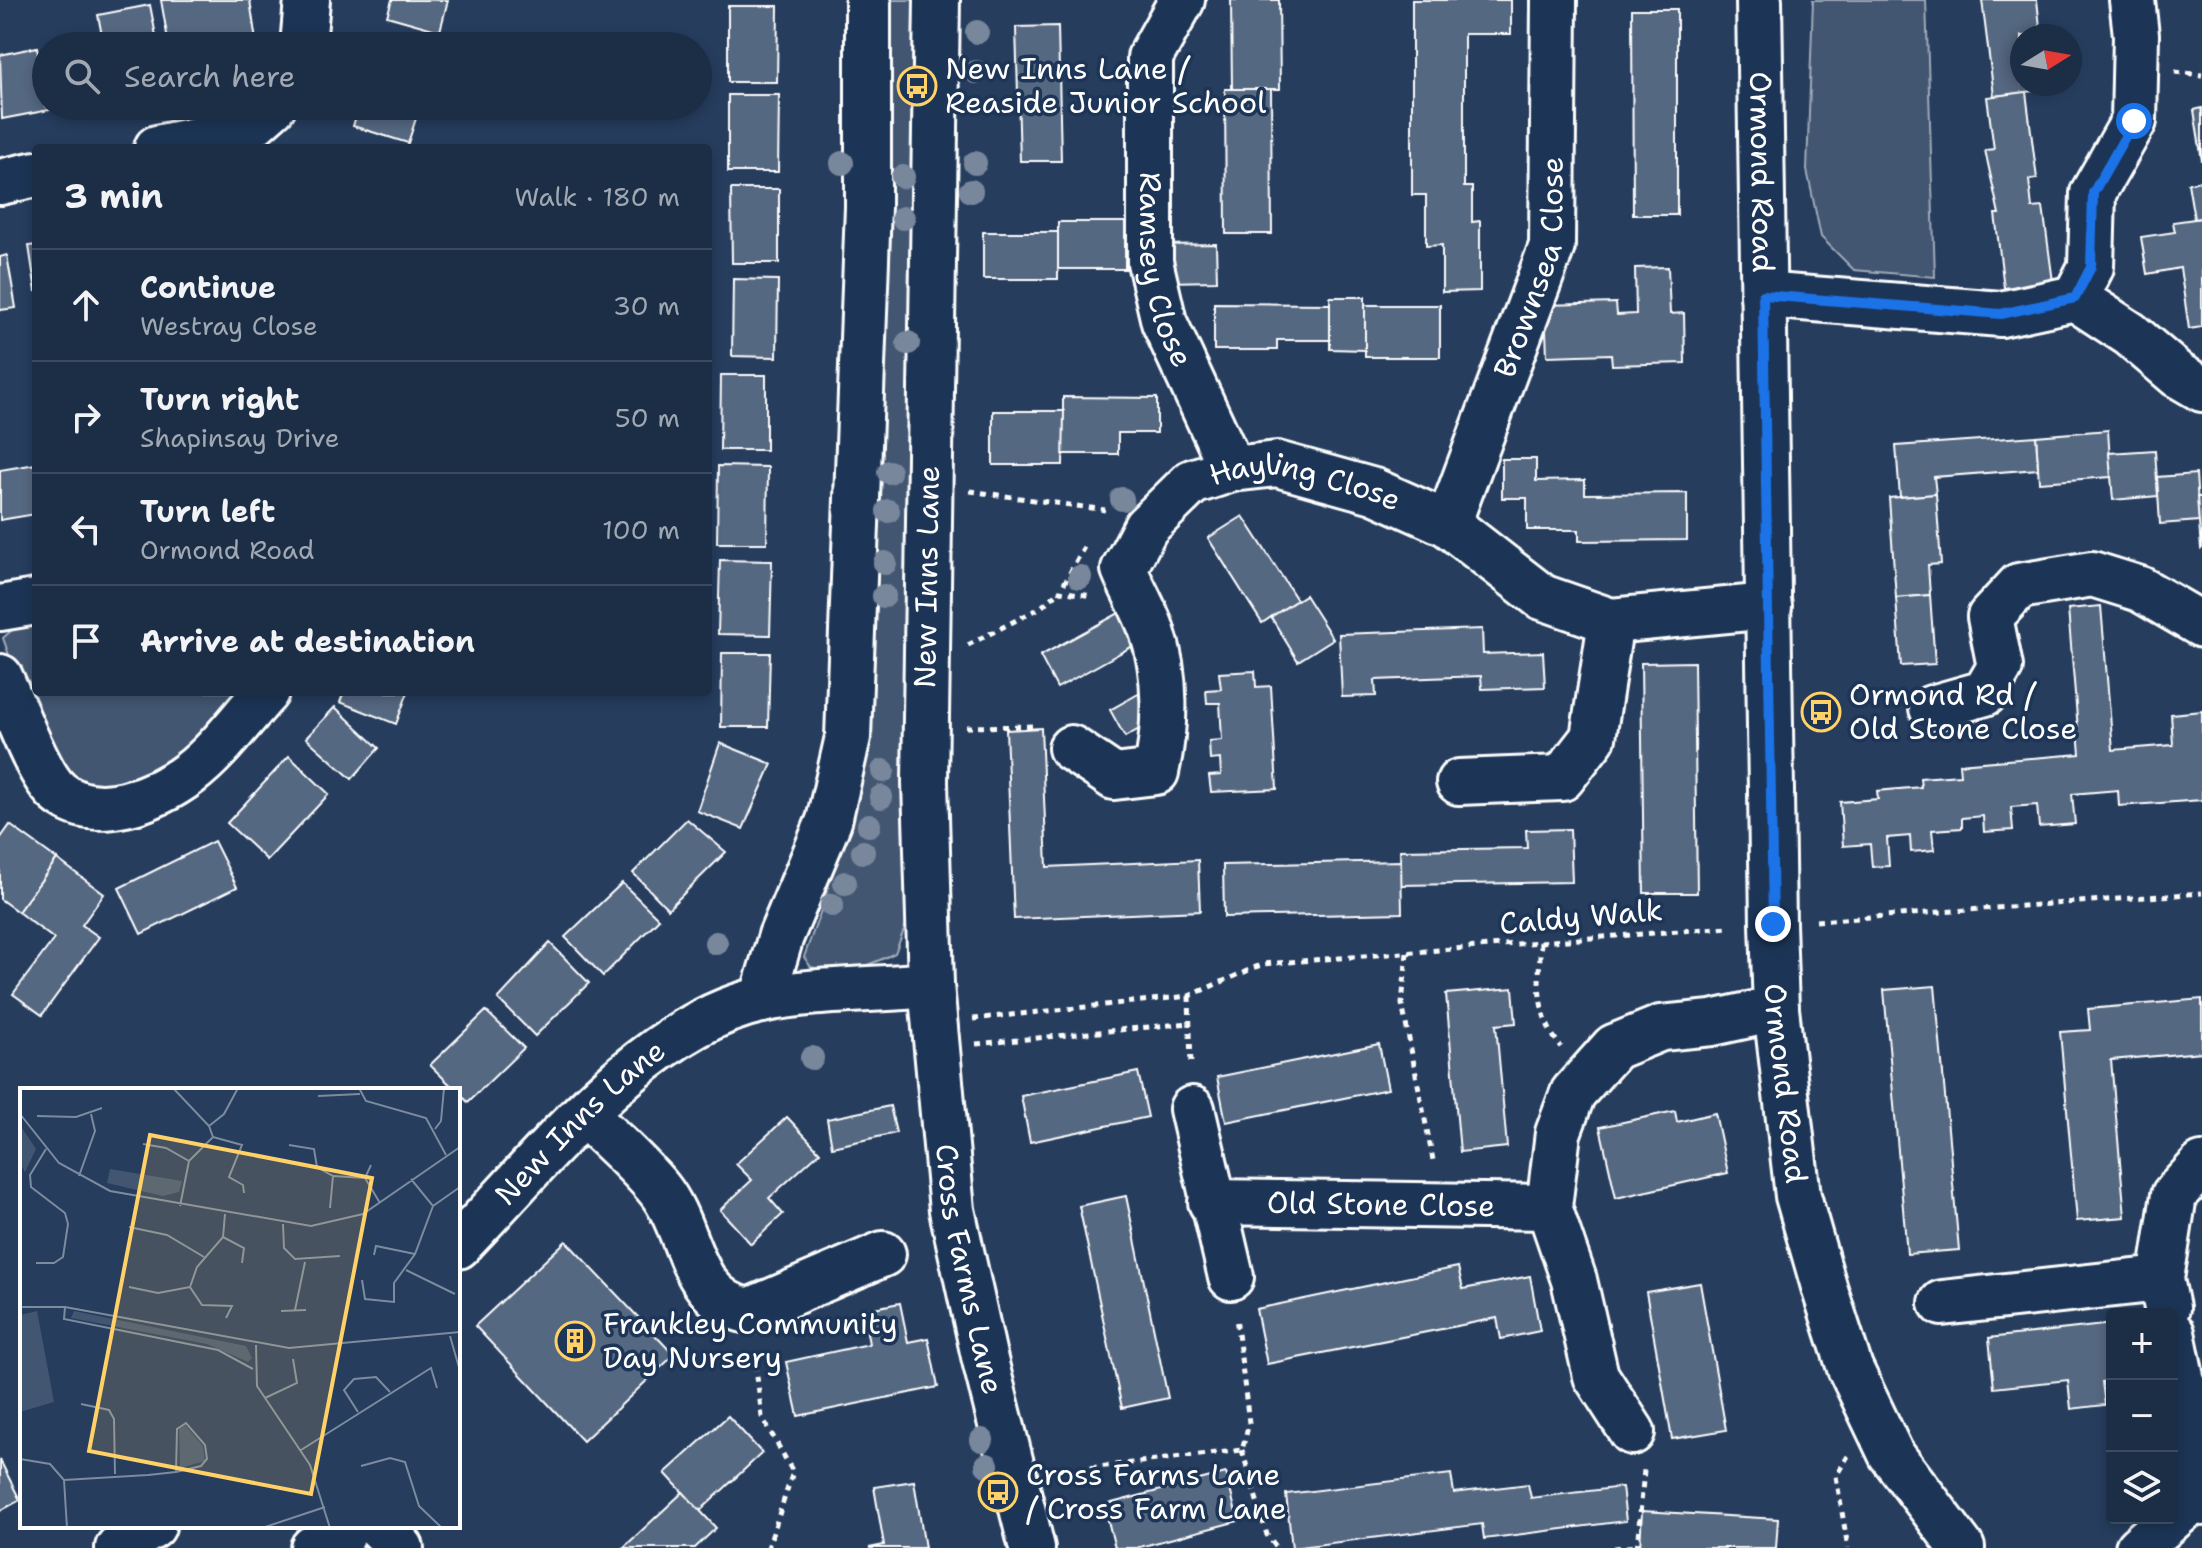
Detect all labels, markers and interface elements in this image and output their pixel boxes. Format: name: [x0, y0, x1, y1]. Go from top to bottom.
north arrow: [2010, 24, 2082, 96]
search box: [32, 32, 712, 120]
place label: New Inns Lane / Reaside Junior School: [945, 48, 1266, 123]
icon: search: [60, 54, 104, 98]
text: Search here: [124, 56, 295, 97]
bus stop icon: New Inns Lane / Reaside Junior School: [896, 65, 938, 107]
street label: Ormond Road: [1740, 71, 1784, 273]
route start: [2116, 103, 2152, 139]
street label: Brownsea Close: [1484, 157, 1573, 383]
street label: Ramsey Close: [1130, 172, 1203, 374]
text: 3 min: [64, 173, 163, 219]
text: Walk · 180 m: [515, 179, 680, 214]
text: Continue: [140, 267, 276, 308]
icon: ahead: [64, 283, 108, 327]
text: 30 m: [613, 288, 680, 323]
text: Westray Close: [140, 308, 318, 343]
text: Turn right: [140, 379, 299, 420]
icon: right: [64, 395, 108, 439]
text: 50 m: [615, 400, 680, 435]
text: Shapinsay Drive: [140, 420, 339, 455]
street label: Hayling Close: [1204, 443, 1408, 521]
street label: New Inns Lane: [904, 465, 949, 689]
text: Turn left: [140, 491, 275, 532]
icon: left: [64, 507, 108, 551]
text: 100 m: [602, 512, 680, 547]
text: Ormond Road: [140, 532, 314, 567]
icon: arrive: [64, 619, 108, 663]
text: Arrive at destination: [140, 621, 475, 662]
place label: Ormond Rd / Old Stone Close: [1849, 674, 2077, 749]
bus stop icon: Ormond Rd / Old Stone Close: [1800, 691, 1842, 733]
street label: Caldy Walk: [1498, 889, 1664, 944]
route end: [1755, 906, 1791, 942]
street label: Ormond Road: [1755, 982, 1817, 1186]
street label: New Inns Lane: [485, 1030, 673, 1214]
inset map: [20, 1088, 460, 1528]
street label: Cross Farms Lane: [926, 1142, 1014, 1398]
street label: Old Stone Close: [1267, 1182, 1495, 1226]
place label: Frankley Community Day Nursery: [603, 1303, 898, 1378]
map controls: [2106, 1308, 2178, 1524]
button: +: [2106, 1308, 2178, 1380]
building icon: Frankley Community Day Nursery: [554, 1320, 596, 1362]
button: −: [2106, 1380, 2178, 1452]
button: layers: [2106, 1452, 2178, 1524]
place label: Cross Farms Lane / Cross Farm Lane: [1026, 1454, 1287, 1529]
bus stop icon: Cross Farms Lane / Cross Farm Lane: [977, 1471, 1019, 1513]

